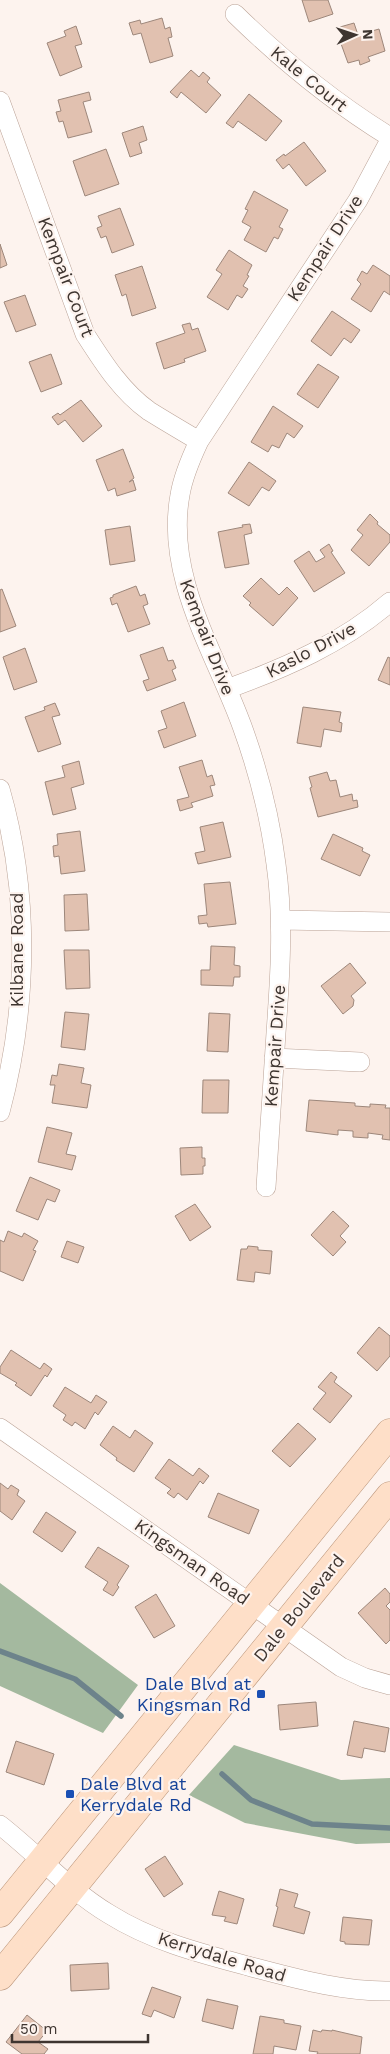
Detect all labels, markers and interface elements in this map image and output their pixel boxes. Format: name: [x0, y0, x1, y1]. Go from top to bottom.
north arrow: [330, 10, 380, 60]
text: N: [360, 29, 376, 40]
street label: Kale Court: [267, 41, 352, 116]
street label: Kempair Drive: [282, 191, 367, 305]
street label: Kempair Court: [34, 214, 99, 340]
street label: Kempair Drive: [176, 576, 239, 698]
street label: Kaslo Drive: [262, 617, 359, 682]
street label: Kilbane Road: [6, 892, 27, 1008]
street label: Kempair Drive: [260, 984, 289, 1108]
street label: Kingsman Road: [131, 1514, 254, 1609]
street label: Dale Boulevard: [249, 1550, 348, 1666]
place label: Dale Blvd at Kingsman Rd: [137, 1673, 251, 1715]
marker: Dale Blvd at Kingsman Rd: [255, 1688, 267, 1700]
place label: Dale Blvd at Kerrydale Rd: [80, 1773, 192, 1815]
marker: Dale Blvd at Kerrydale Rd: [64, 1788, 76, 1800]
street label: Kerrydale Road: [156, 1927, 289, 1986]
scale bar: [12, 2012, 149, 2044]
text: 50 m: [20, 2020, 57, 2038]

